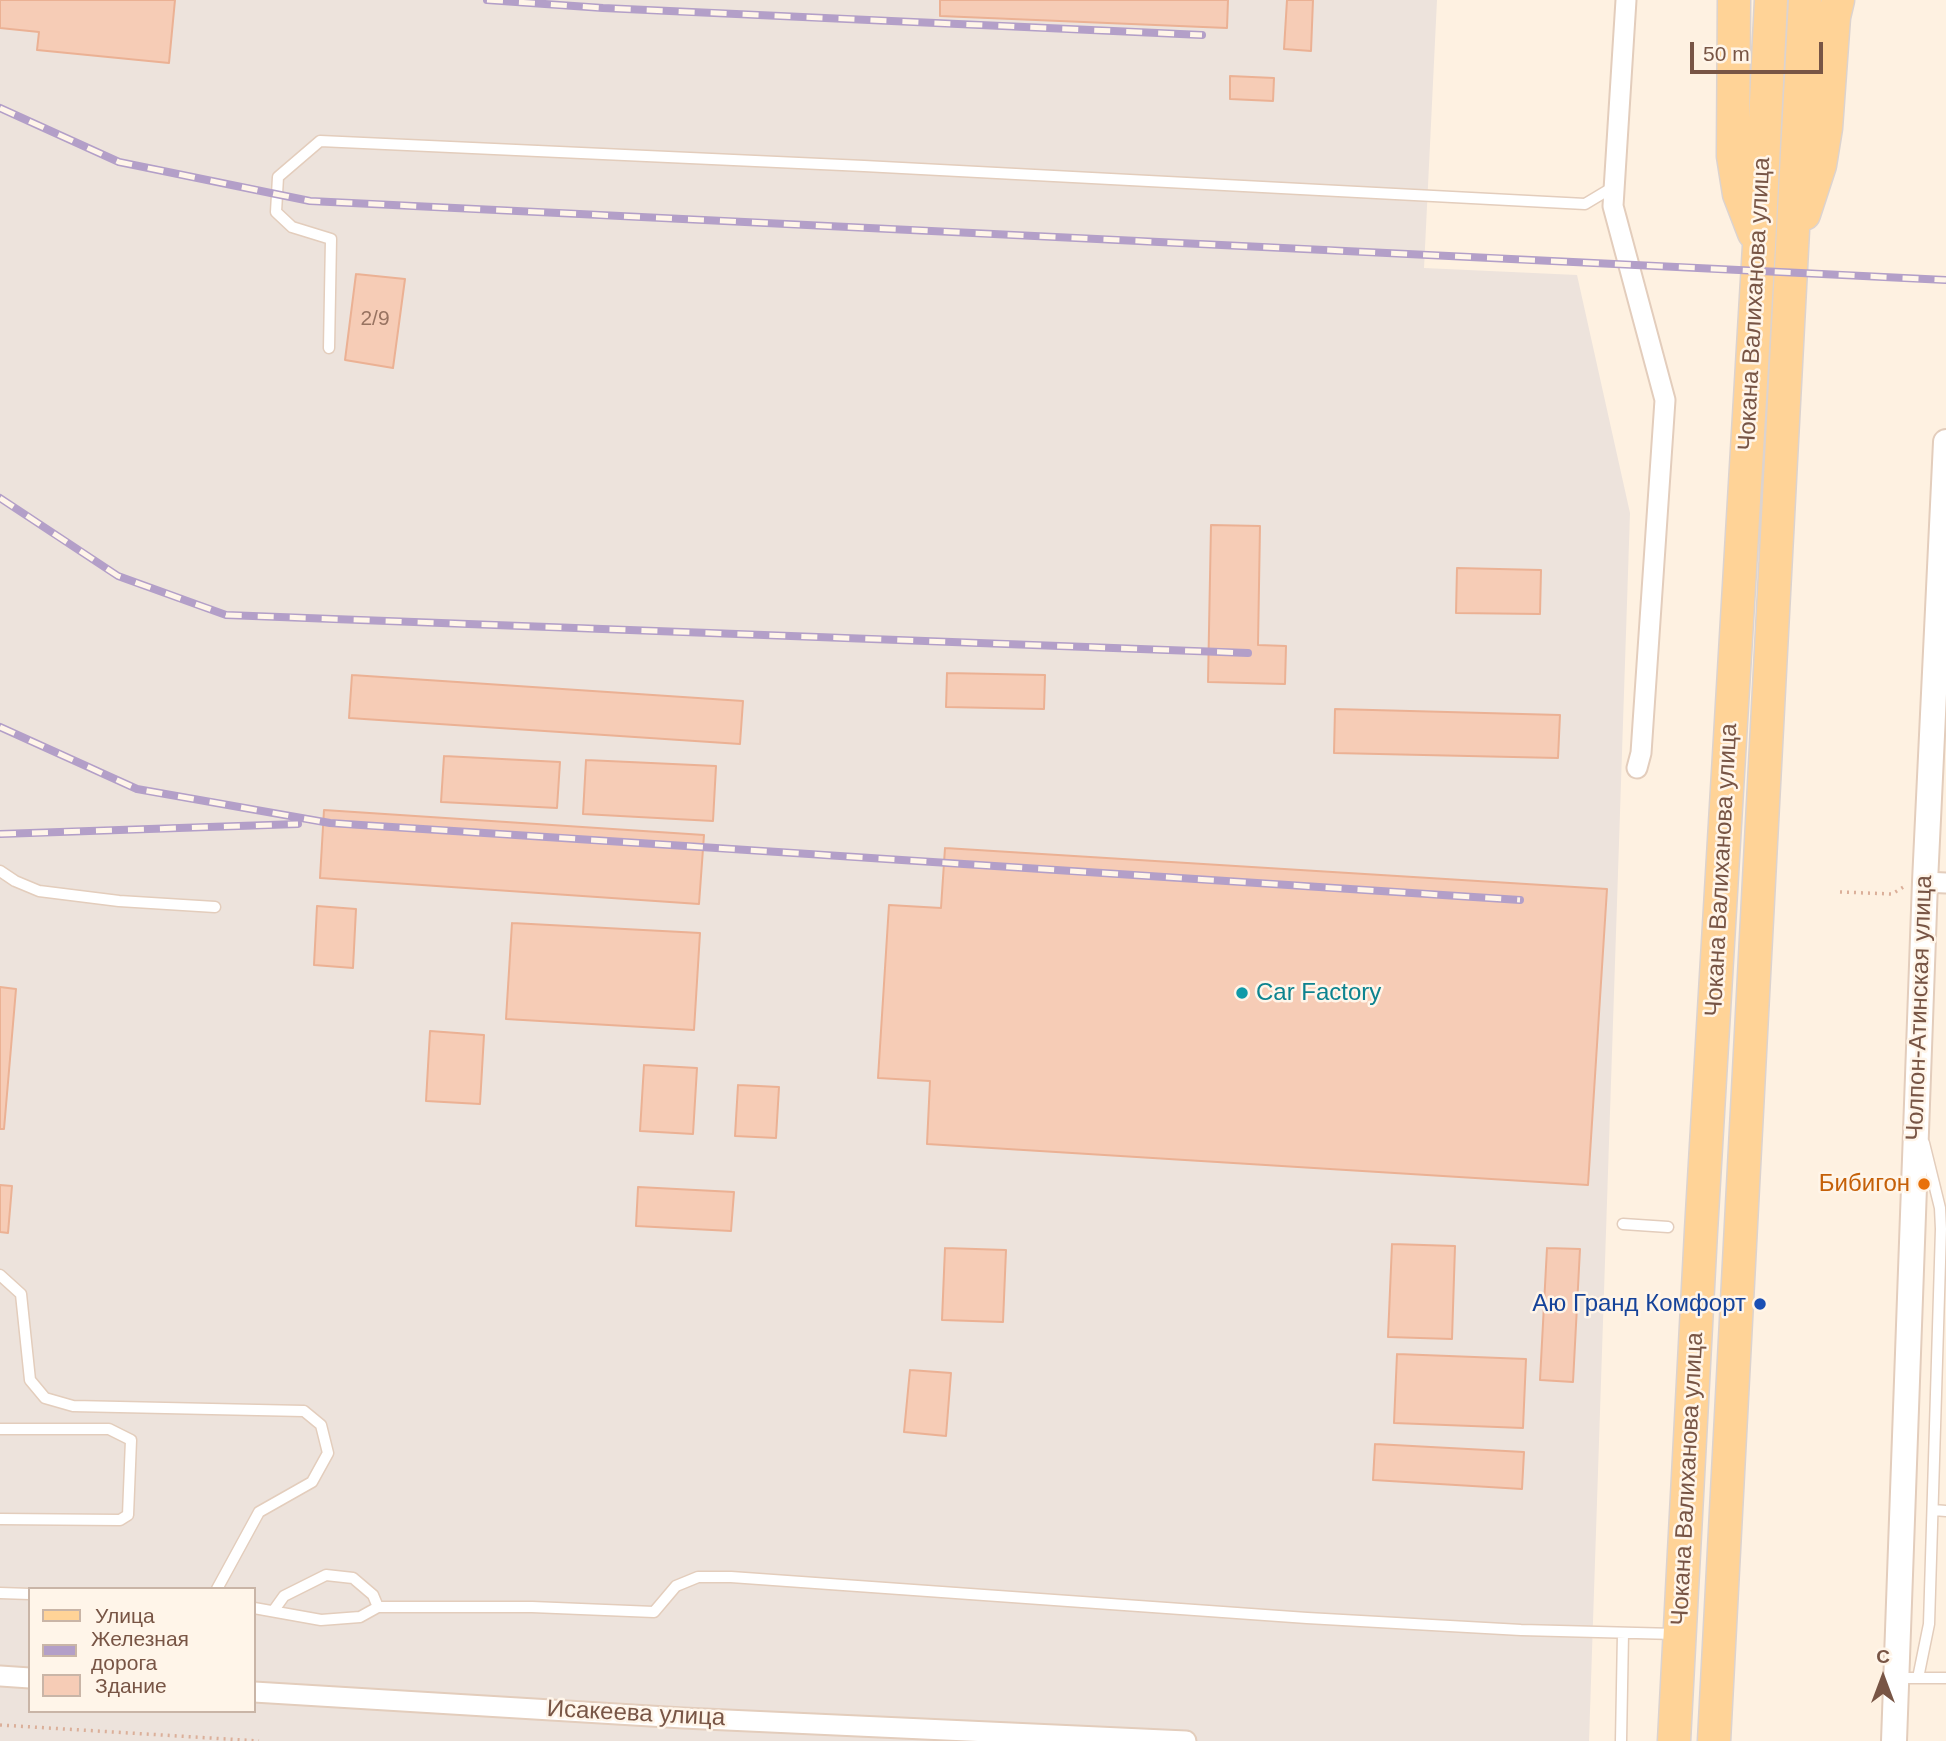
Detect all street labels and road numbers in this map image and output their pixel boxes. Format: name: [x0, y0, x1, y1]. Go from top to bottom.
street label: Чокана Валиханова улица: [1733, 156, 1777, 452]
street label: Чокана Валиханова улица: [1700, 722, 1744, 1018]
street label: Чолпон-Атинская улица: [1901, 875, 1939, 1141]
street label: Чокана Валиханова улица: [1666, 1331, 1710, 1627]
street label: Исакеева улица: [546, 1695, 726, 1733]

